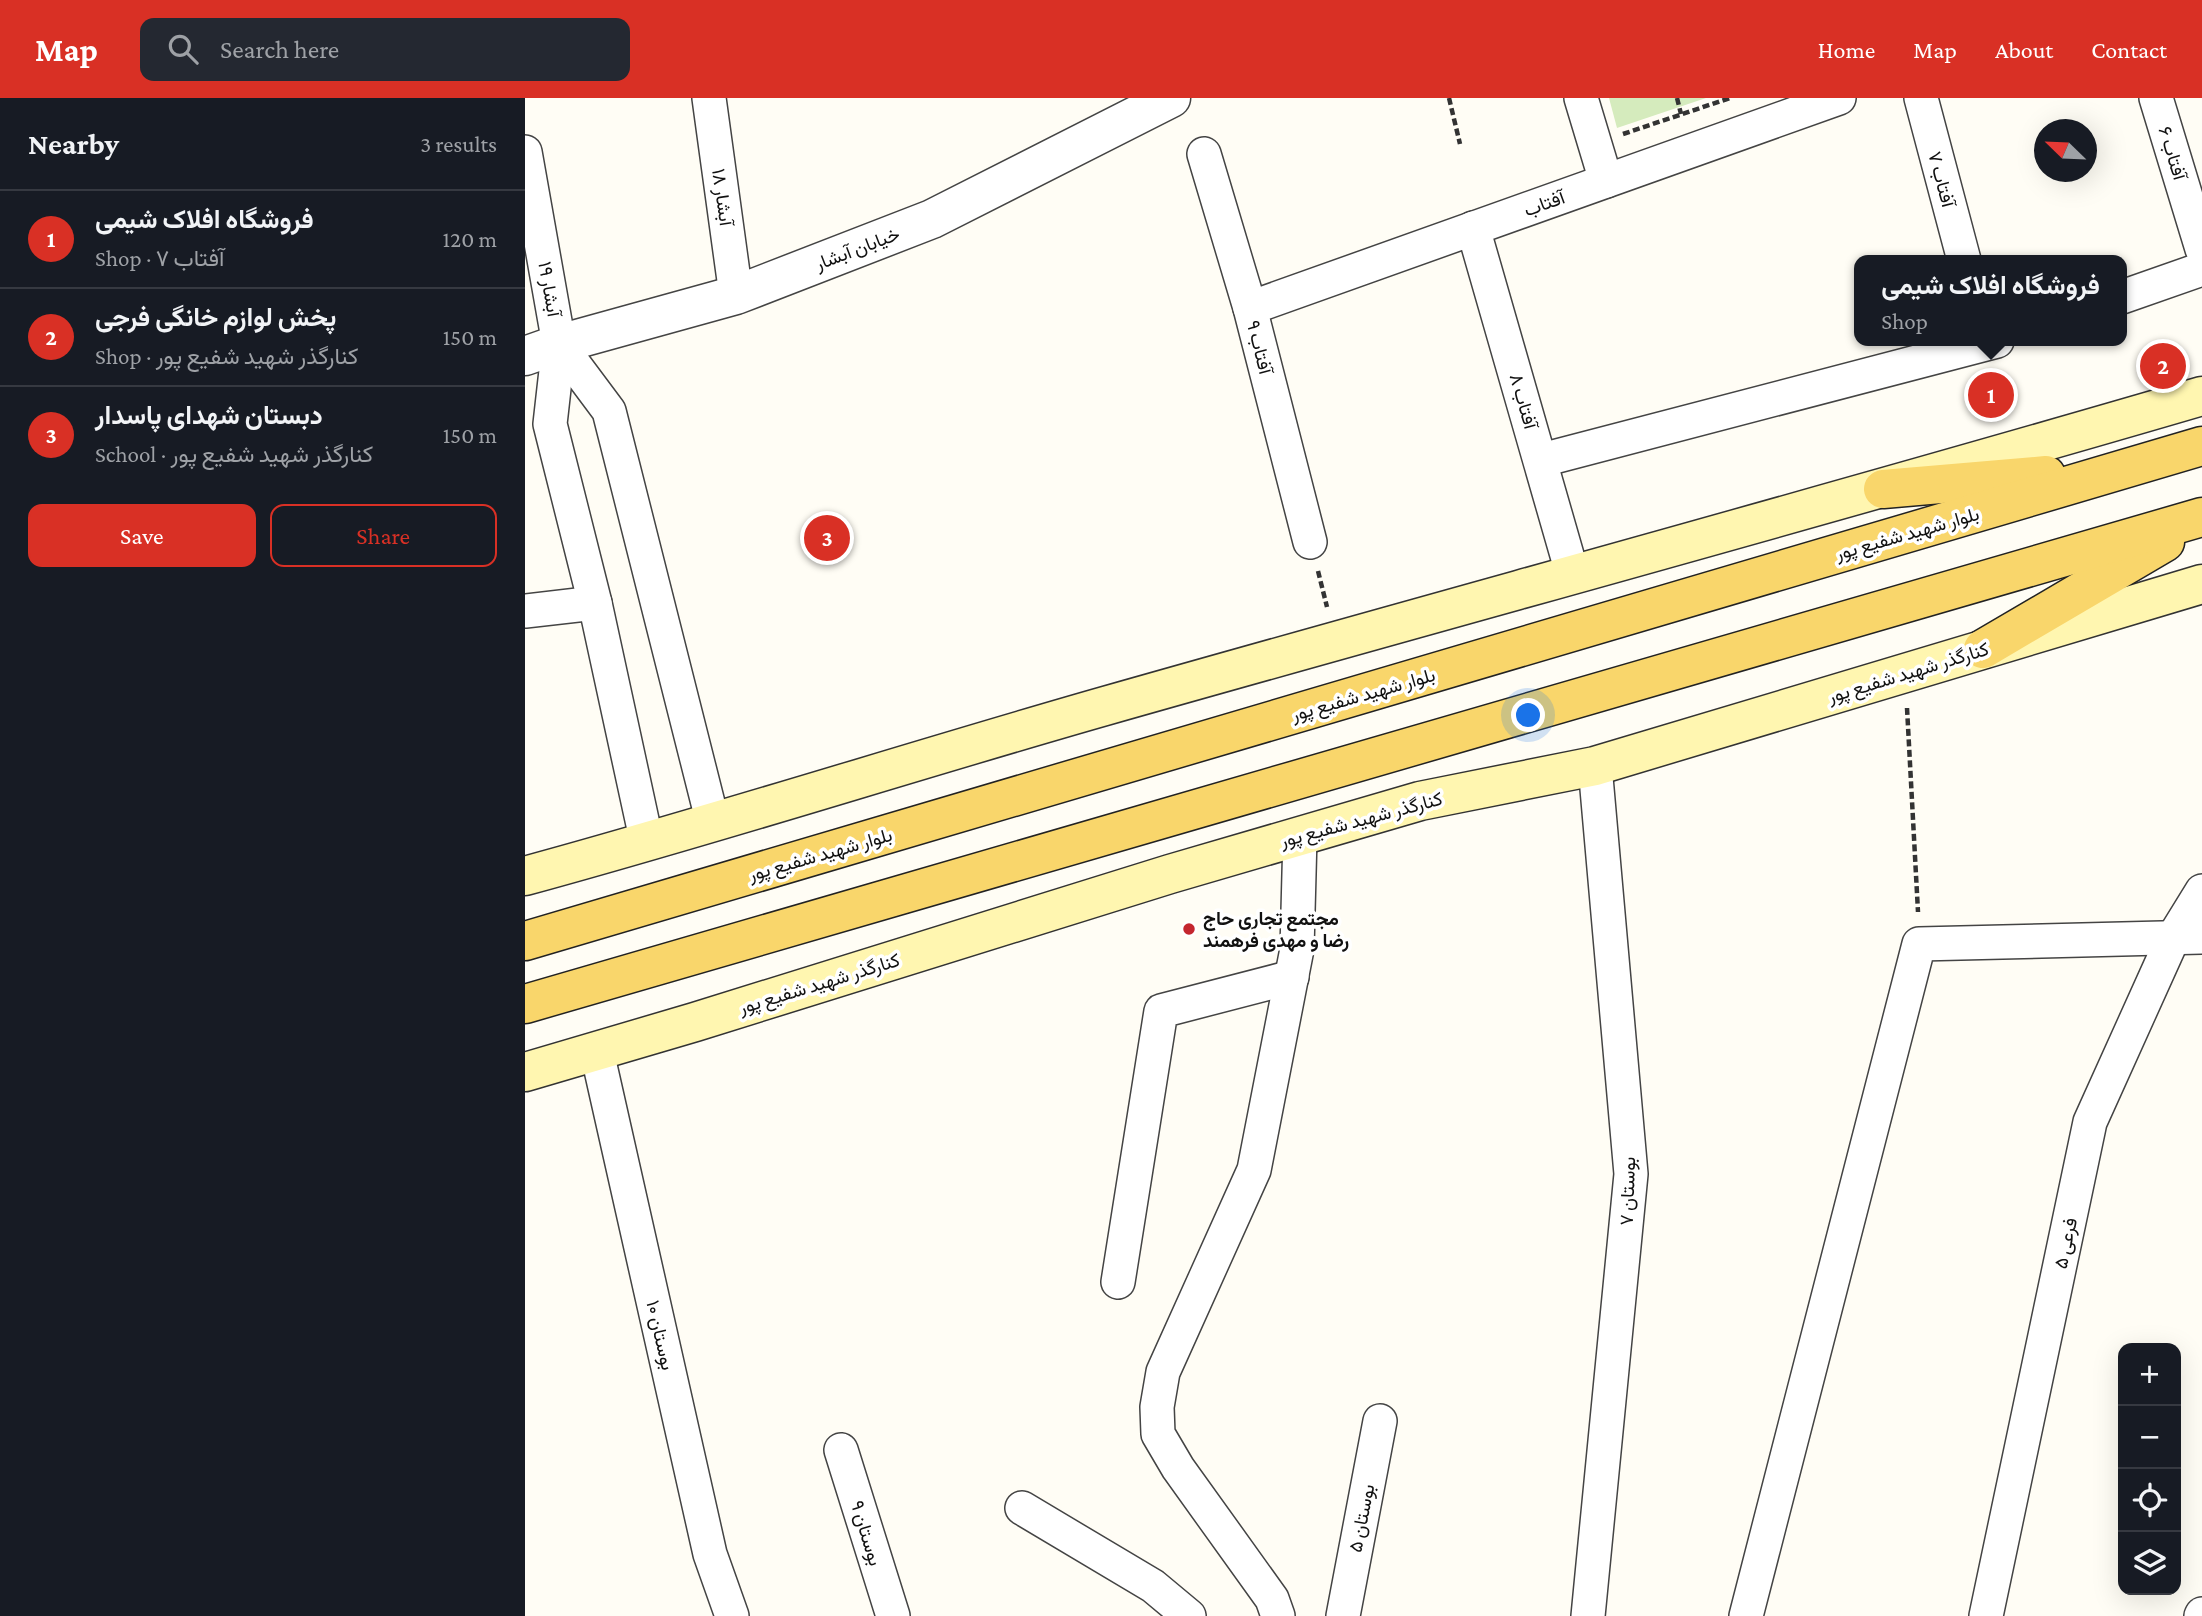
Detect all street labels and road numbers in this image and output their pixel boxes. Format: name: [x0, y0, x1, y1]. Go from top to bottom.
street label: آفتاب ۶: [2154, 124, 2191, 184]
street label: آفتاب ۷: [1923, 149, 1959, 211]
street label: آبشار ۱۸: [707, 167, 737, 229]
street label: آفتاب: [1521, 186, 1569, 221]
street label: خیابان آبشار: [811, 223, 903, 276]
street label: آبشار ۱۹: [533, 260, 565, 320]
street label: آفتاب ۹: [1242, 318, 1277, 378]
street label: آفتاب ۸: [1505, 371, 1542, 433]
street label: بلوار شهید شفیع پور: [1832, 503, 1982, 567]
street label: کنارگذر شهید شفیع پور: [1824, 638, 1992, 710]
street label: بلوار شهید شفیع پور: [1288, 664, 1438, 728]
street label: کنارگذر شهید شفیع پور: [1277, 788, 1445, 854]
street label: بلوار شهید شفیع پور: [745, 824, 895, 888]
street label: کنارگذر شهید شفیع پور: [735, 949, 903, 1021]
street label: بوستان ۷: [1616, 1156, 1640, 1226]
street label: فرعی ۵: [2050, 1216, 2082, 1271]
street label: بوستان ۱۰: [641, 1298, 679, 1372]
street label: بوستان ۵: [1345, 1482, 1379, 1554]
street label: بوستان ۹: [846, 1498, 886, 1568]

